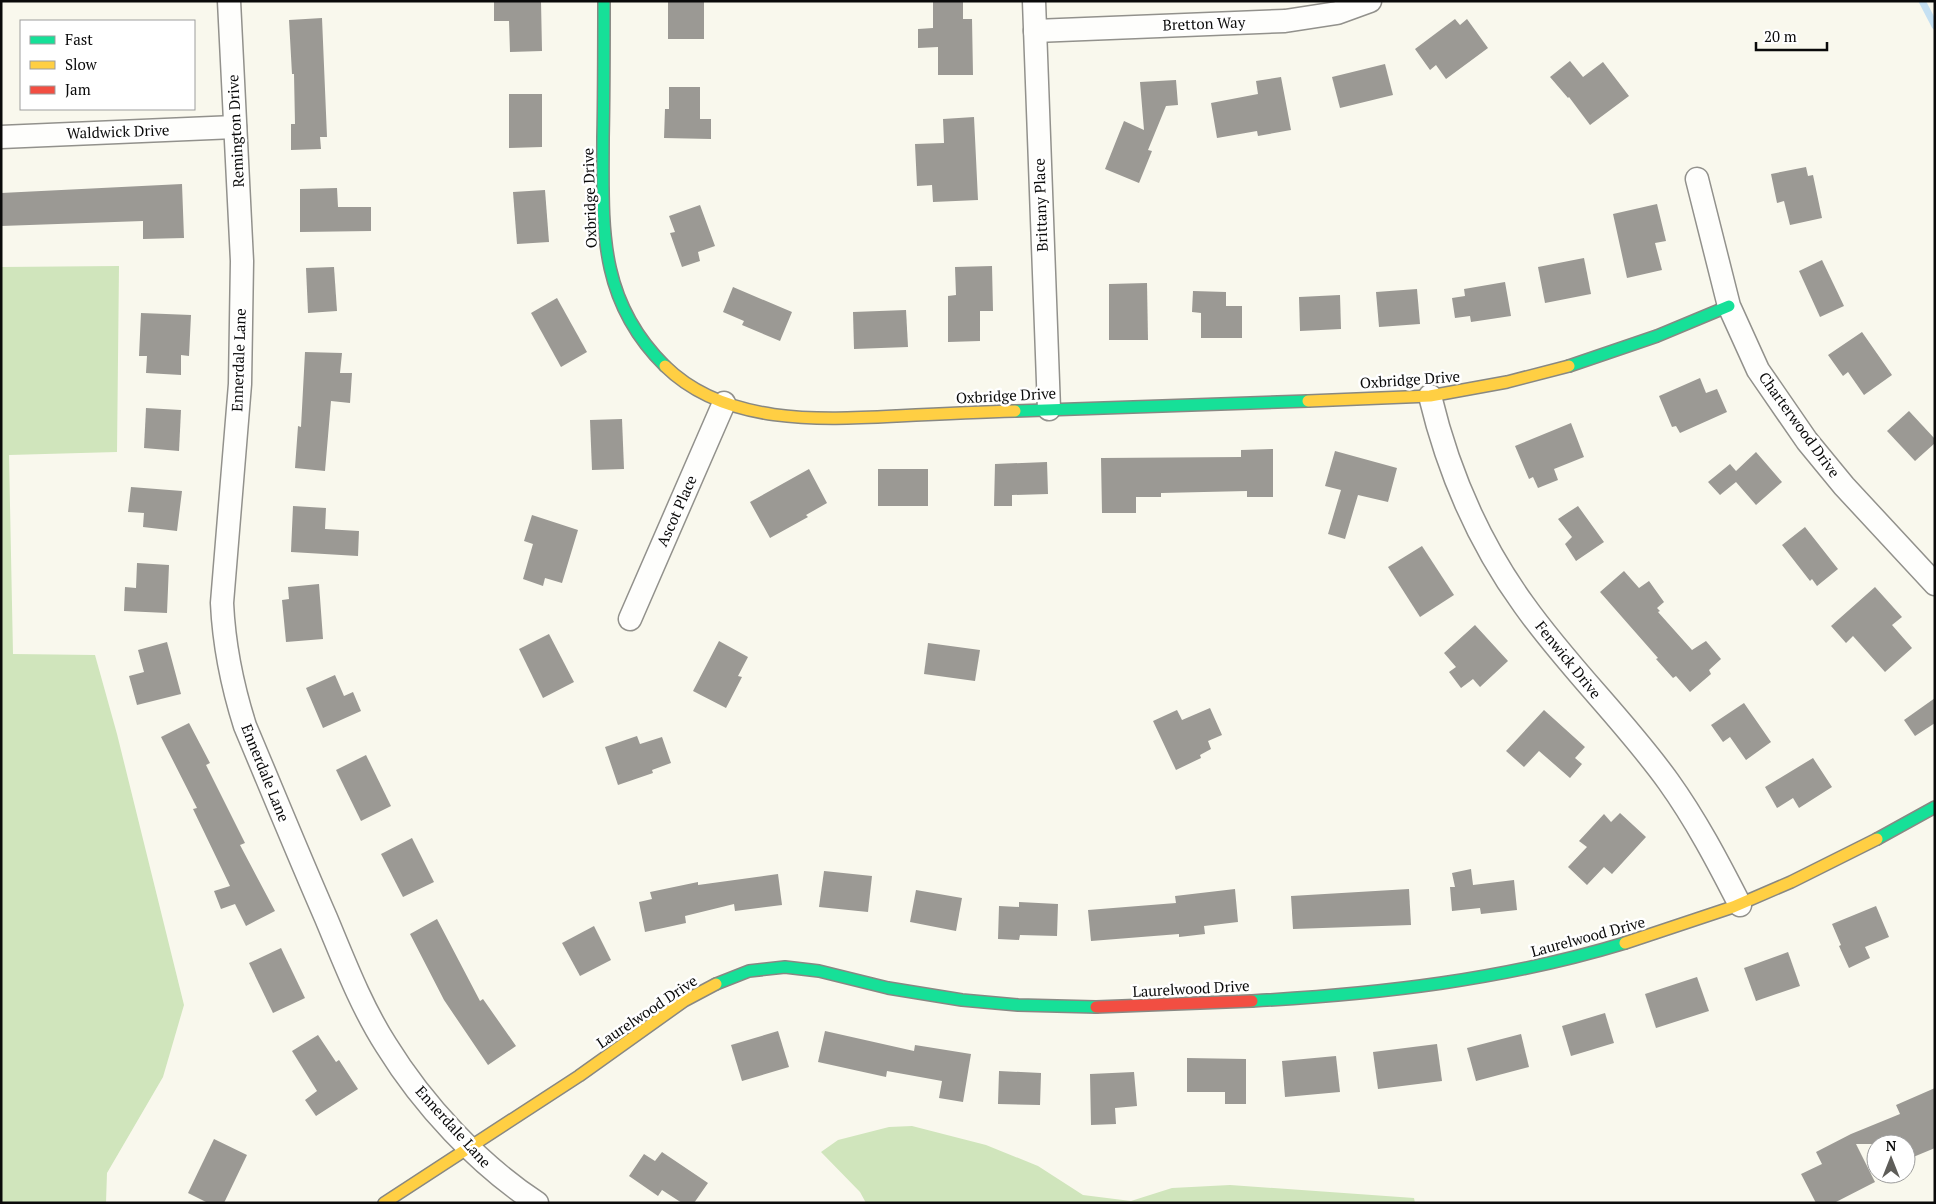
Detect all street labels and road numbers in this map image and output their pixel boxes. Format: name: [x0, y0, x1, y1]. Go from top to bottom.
street label: Bretton Way: [1162, 12, 1246, 34]
street label: Remington Drive: [222, 74, 248, 188]
street label: Waldwick Drive: [66, 119, 170, 143]
street label: Oxbridge Drive: [577, 148, 601, 248]
street label: Brittany Place: [1028, 158, 1052, 252]
street label: Ennerdale Lane: [226, 308, 250, 412]
street label: Oxbridge Drive: [1359, 366, 1461, 392]
street label: Charterwood Drive: [1755, 368, 1845, 481]
street label: Oxbridge Drive: [955, 382, 1057, 408]
street label: Ascot Place: [651, 472, 701, 549]
street label: Fenwick Drive: [1531, 616, 1606, 702]
street label: Ennerdale Lane: [237, 721, 295, 824]
street label: Laurelwood Drive: [1528, 911, 1647, 961]
street label: Laurelwood Drive: [592, 970, 701, 1052]
street label: Laurelwood Drive: [1132, 975, 1250, 1001]
street label: Ennerdale Lane: [412, 1081, 496, 1172]

